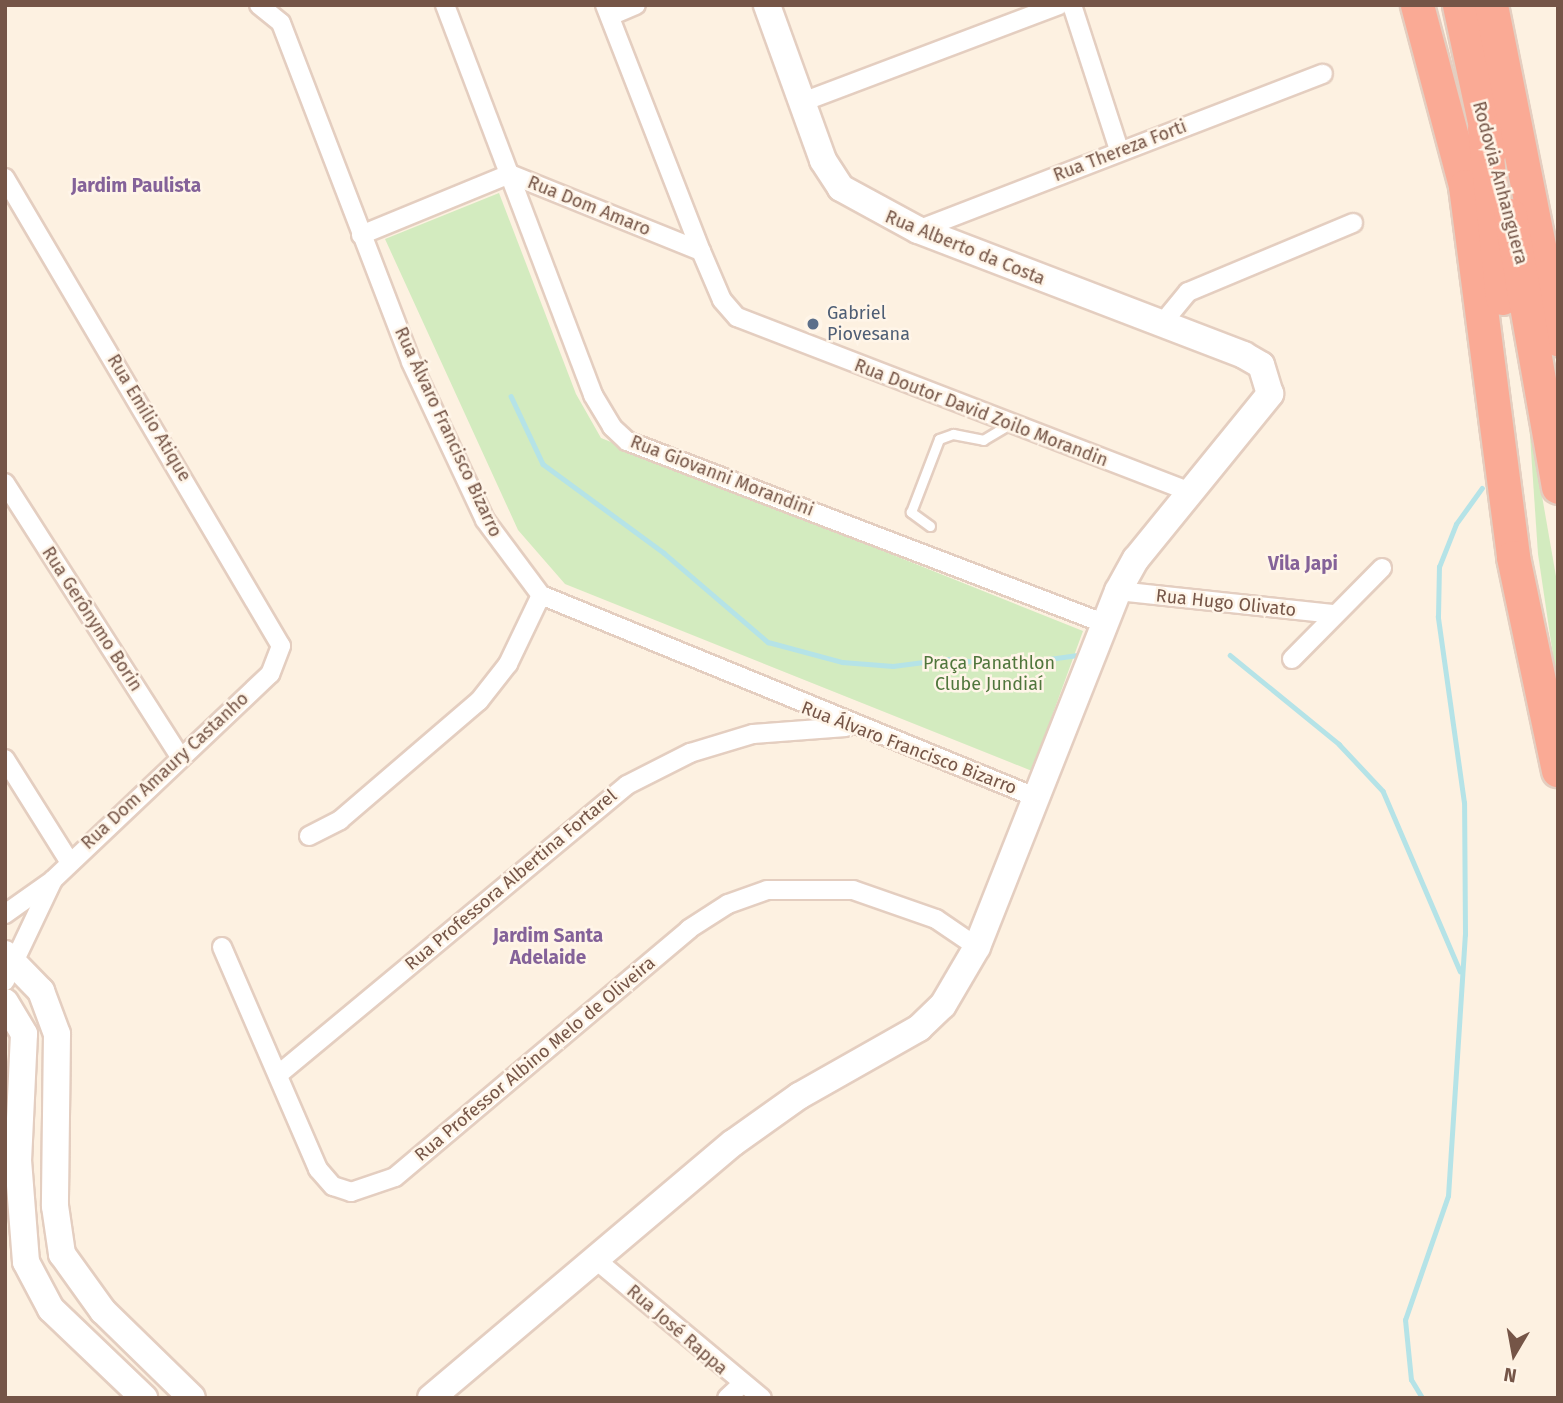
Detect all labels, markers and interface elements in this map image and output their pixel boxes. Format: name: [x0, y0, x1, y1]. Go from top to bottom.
street label: Rodovia Anhanguera: [1468, 99, 1532, 267]
street label: Rua Thereza Forti: [1050, 116, 1190, 186]
street label: Rua Dom Amaro: [524, 172, 654, 240]
district label: Jardim Paulista: [71, 175, 201, 197]
street label: Rua Alberto da Costa: [882, 206, 1048, 290]
place label: Gabriel Piovesana: [827, 303, 910, 346]
marker: Gabriel Piovesana: [805, 316, 821, 332]
street label: Rua Álvaro Francisco Bizarro: [390, 324, 506, 540]
street label: Rua Emílio Atique: [103, 350, 195, 486]
street label: Rua Doutor David Zoilo Morandin: [851, 355, 1111, 471]
street label: Rua Giovanni Morandini: [627, 431, 817, 521]
street label: Rua Gerônymo Borin: [37, 543, 147, 695]
district label: Vila Japi: [1268, 553, 1338, 575]
street label: Rua Hugo Olivato: [1155, 585, 1297, 621]
park label: Praça Panathlon Clube Jundiaí: [923, 653, 1055, 696]
street label: Rua Dom Amaury Castanho: [77, 688, 253, 854]
street label: Rua Álvaro Francisco Bizarro: [798, 697, 1020, 799]
street label: Rua Professora Albertina Fortarel: [401, 785, 621, 975]
district label: Jardim Santa Adelaide: [493, 925, 603, 969]
street label: Rua Professor Albino Melo de Oliveira: [411, 952, 659, 1166]
street label: Rua José Rappa: [622, 1280, 732, 1380]
north arrow: [1479, 1319, 1549, 1389]
text: N: [1502, 1363, 1518, 1388]

